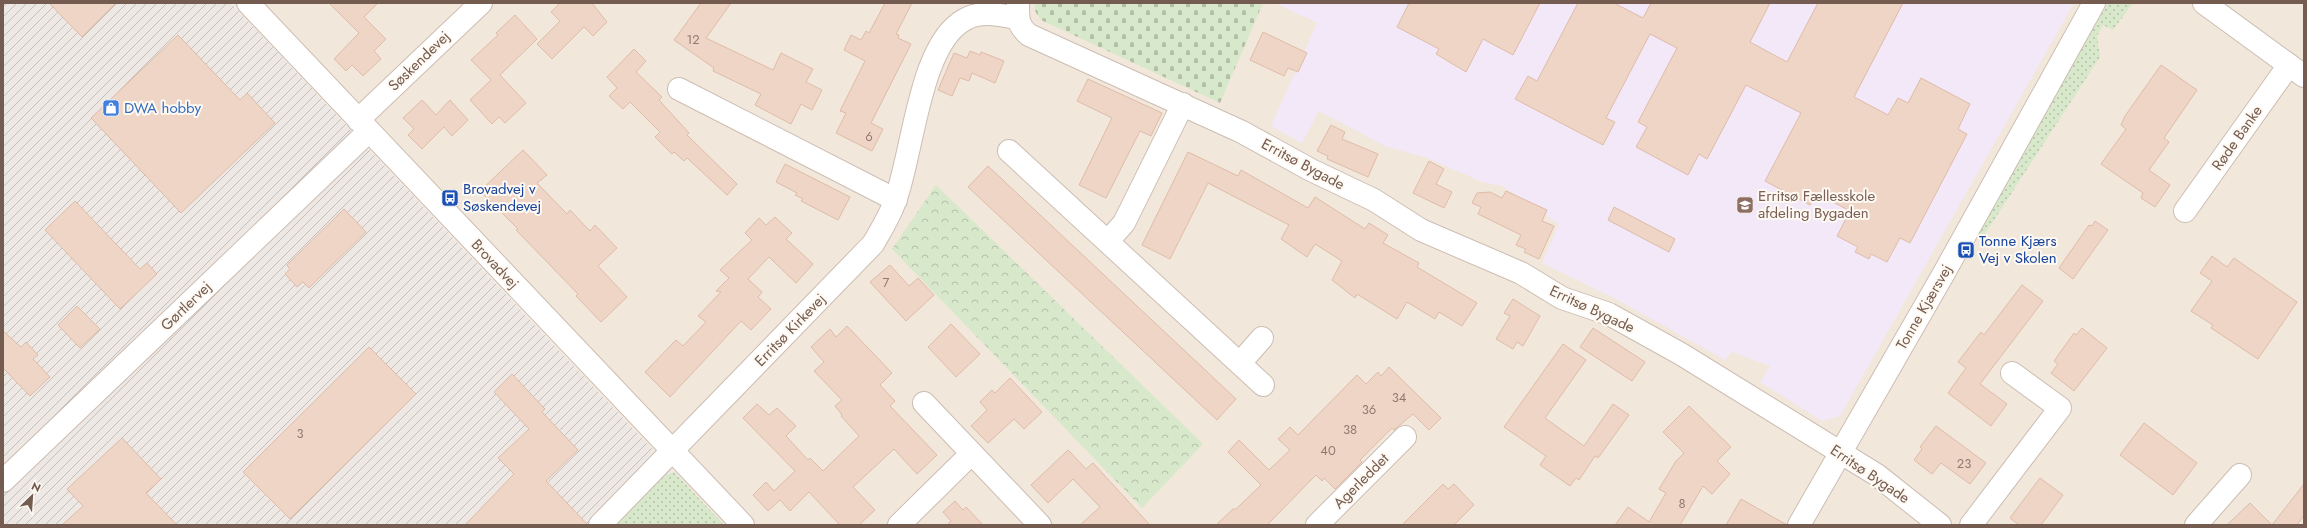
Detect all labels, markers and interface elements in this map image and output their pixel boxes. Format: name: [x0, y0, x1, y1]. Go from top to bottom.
street label: Søskendevej: [383, 26, 455, 96]
house number: 12: [686, 30, 700, 49]
place label: DWA hobby: [124, 97, 201, 119]
shop icon: DWA hobby: [101, 98, 121, 118]
street label: Røde Banke: [2206, 101, 2268, 175]
house number: 6: [865, 127, 873, 146]
street label: Erritsø Bygade: [1257, 133, 1349, 195]
place label: Brovadvej v Søskendevej: [463, 178, 541, 217]
place label: Erritsø Fællesskole afdeling Bygaden: [1758, 185, 1875, 224]
bus stop icon: Brovadvej v Søskendevej: [440, 188, 460, 208]
school or university icon: Erritsø Fællesskole afdeling Bygaden: [1735, 195, 1755, 215]
place label: Tonne Kjærs Vej v Skolen: [1979, 230, 2057, 269]
street label: Brovadvej: [466, 234, 524, 294]
bus stop icon: Tonne Kjærs Vej v Skolen: [1956, 240, 1976, 260]
street label: Tonne Kjærsvej: [1891, 260, 1957, 354]
house number: 7: [883, 273, 890, 292]
street label: Gørtlervej: [156, 276, 216, 336]
street label: Erritsø Bygade: [1546, 280, 1638, 338]
street label: Erritsø Kirkevej: [749, 289, 831, 371]
house number: 34: [1392, 388, 1407, 407]
house number: 36: [1362, 400, 1376, 419]
house number: 38: [1343, 420, 1357, 439]
house number: 3: [296, 424, 304, 443]
street label: Erritsø Bygade: [1826, 439, 1914, 509]
house number: 40: [1320, 441, 1336, 460]
street label: Agerleddet: [1328, 448, 1394, 514]
house number: 23: [1957, 454, 1971, 473]
north arrow: [12, 476, 52, 516]
text: N: [29, 478, 44, 496]
house number: 8: [1678, 494, 1686, 513]

